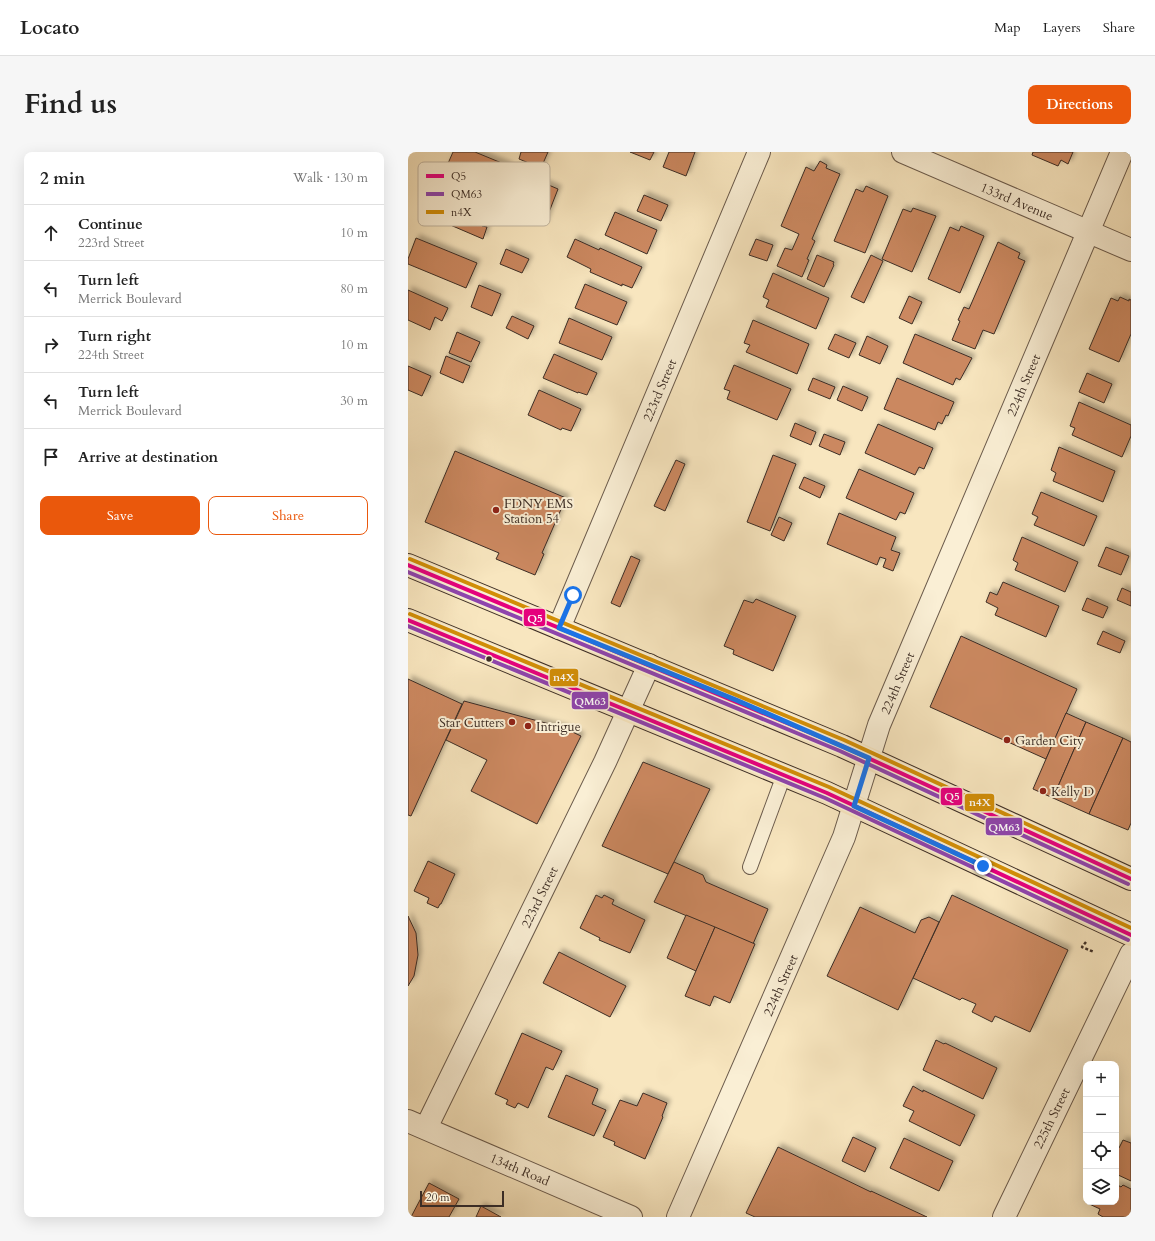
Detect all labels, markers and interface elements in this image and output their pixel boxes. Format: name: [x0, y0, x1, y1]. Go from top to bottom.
text: Locato: [20, 15, 79, 41]
text: Map: [994, 18, 1021, 37]
text: Layers: [1043, 18, 1081, 37]
text: Share: [1103, 18, 1135, 37]
text: Find us: [24, 85, 117, 123]
button: Directions: [1028, 85, 1131, 124]
legend: [418, 162, 550, 226]
text: 2 min: [40, 167, 85, 190]
text: Walk · 130 m: [293, 169, 368, 187]
text: Q5: [451, 169, 466, 184]
street label: 133rd Avenue: [978, 179, 1056, 225]
text: QM63: [451, 187, 482, 202]
text: n4X: [451, 205, 472, 220]
text: Continue: [78, 214, 143, 234]
icon: ahead: [40, 222, 62, 244]
text: 10 m: [340, 224, 368, 242]
text: 223rd Street: [78, 234, 144, 252]
text: Turn left: [78, 270, 139, 290]
icon: left: [40, 278, 62, 300]
text: 80 m: [340, 280, 368, 298]
text: Merrick Boulevard: [78, 290, 182, 308]
text: Turn right: [78, 326, 151, 346]
icon: right: [40, 334, 62, 356]
text: 10 m: [340, 336, 368, 354]
text: 224th Street: [78, 346, 144, 364]
street label: 224th Street: [1003, 352, 1045, 419]
street label: 223rd Street: [639, 356, 681, 424]
text: Turn left: [78, 382, 139, 402]
icon: left: [40, 390, 62, 412]
text: 30 m: [340, 392, 368, 410]
text: Merrick Boulevard: [78, 402, 182, 420]
icon: arrive: [40, 446, 62, 468]
text: Arrive at destination: [78, 447, 218, 467]
place label: FDNY EMS Station 54: [504, 495, 573, 528]
button: Save: [40, 496, 200, 535]
button: Share: [208, 496, 368, 535]
marker: FDNY EMS Station 54: [491, 505, 501, 515]
route start: [564, 586, 582, 604]
line badge: Q5: [523, 608, 546, 627]
text: Q5: [527, 611, 543, 626]
street label: 224th Street: [877, 650, 919, 717]
unlabelled marker: [484, 654, 494, 664]
line badge: n4X: [549, 668, 579, 687]
text: n4X: [553, 670, 576, 685]
line badge: QM63: [571, 691, 609, 710]
text: QM63: [574, 694, 606, 709]
place label: Star Cutters: [439, 714, 504, 732]
marker: Star Cutters: [507, 717, 517, 727]
place label: Intrigue: [536, 718, 581, 736]
marker: Intrigue: [523, 721, 533, 731]
place label: Garden City: [1015, 732, 1084, 750]
marker: Garden City: [1002, 735, 1012, 745]
place label: Kelly D: [1051, 783, 1094, 801]
marker: Kelly D: [1038, 786, 1048, 796]
line badge: Q5: [940, 787, 963, 806]
text: Q5: [944, 789, 960, 804]
line badge: n4X: [964, 793, 995, 812]
text: n4X: [969, 795, 992, 810]
line badge: QM63: [985, 817, 1023, 836]
text: QM63: [988, 820, 1020, 835]
route end: [974, 857, 992, 875]
street label: 223rd Street: [517, 864, 563, 931]
street label: 224th Street: [759, 952, 803, 1019]
map controls: [1083, 1061, 1119, 1205]
button: +: [1083, 1061, 1119, 1097]
street label: 225th Street: [1029, 1085, 1074, 1152]
button: −: [1083, 1097, 1119, 1133]
button: locate: [1083, 1133, 1119, 1169]
street label: 134th Road: [487, 1149, 552, 1191]
button: layers: [1083, 1169, 1119, 1205]
scale bar: [420, 1189, 504, 1208]
text: 20 m: [426, 1190, 450, 1205]

